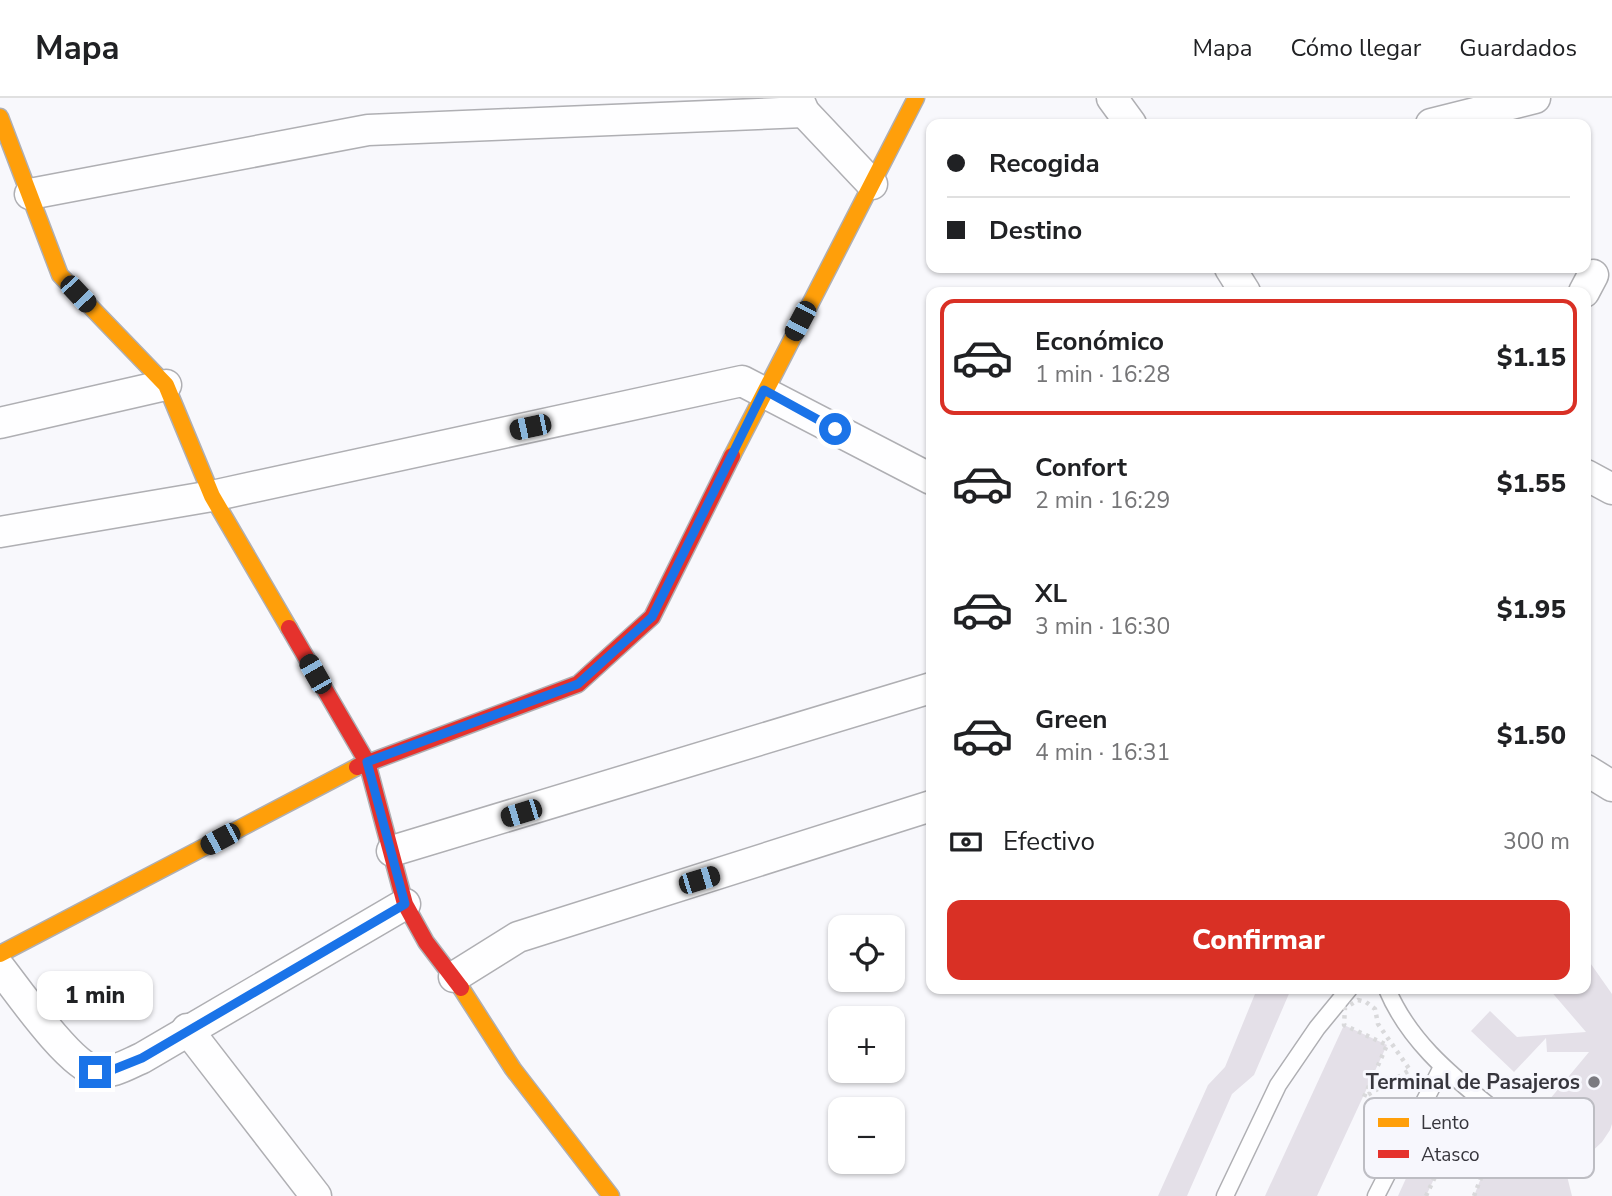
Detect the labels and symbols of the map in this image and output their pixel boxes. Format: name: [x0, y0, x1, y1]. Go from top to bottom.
car: [56, 271, 101, 317]
car: [781, 298, 820, 344]
car: [508, 412, 553, 442]
route start: [819, 413, 851, 445]
car: [296, 651, 335, 697]
car: [498, 797, 545, 829]
car: [197, 820, 244, 858]
car: [676, 864, 723, 896]
callout: 1 min: [37, 970, 153, 1020]
route end: [79, 1056, 111, 1088]
place label: Terminal de Pasajeros: [1366, 1068, 1580, 1096]
marker: Terminal de Pasajeros: [1586, 1074, 1602, 1090]
legend: [1364, 1098, 1594, 1178]
text: Lento: [1421, 1110, 1469, 1136]
text: Atasco: [1421, 1142, 1480, 1168]

